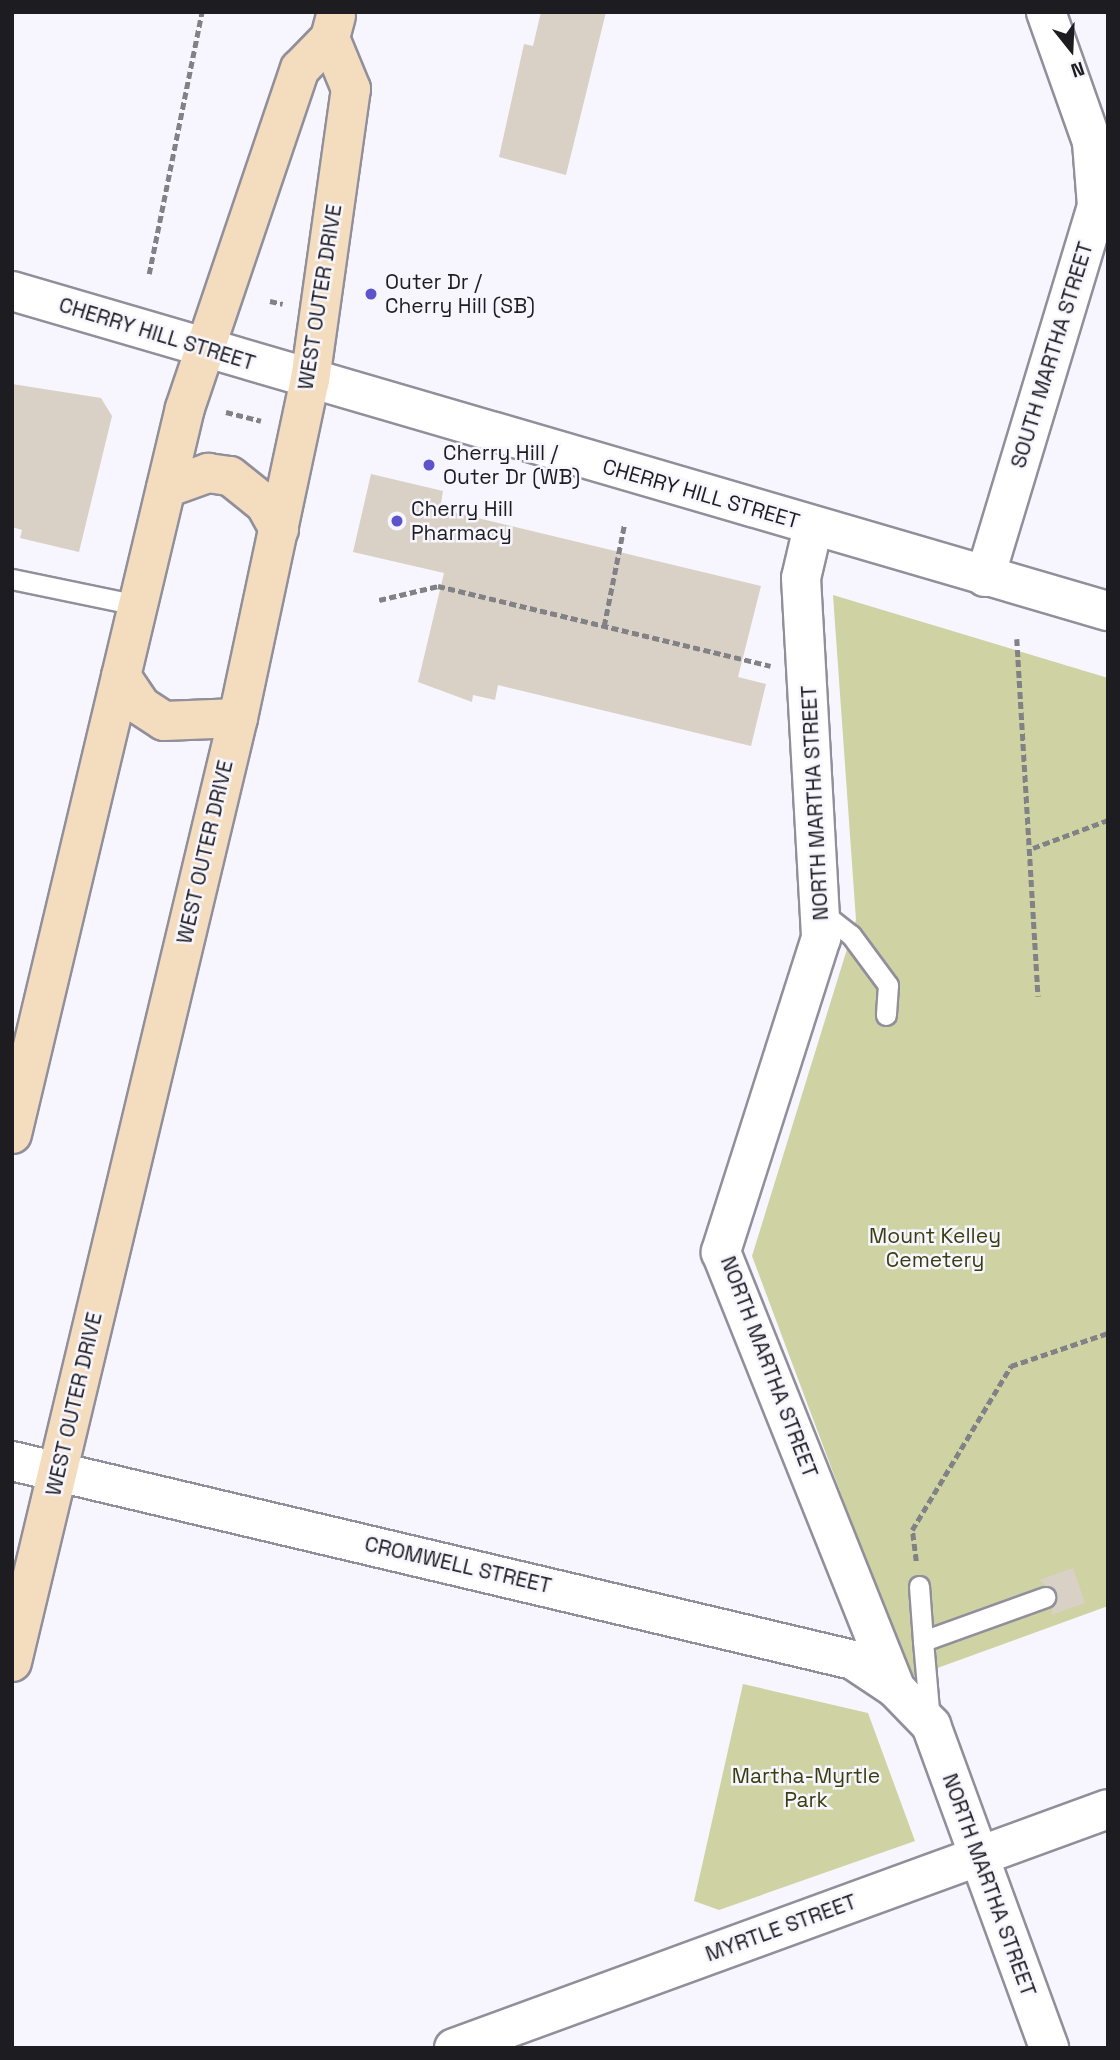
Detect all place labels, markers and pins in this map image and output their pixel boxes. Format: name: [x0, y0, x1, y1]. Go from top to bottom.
place label: Outer Dr / Cherry Hill (SB): [385, 269, 535, 319]
marker: Outer Dr / Cherry Hill (SB): [363, 286, 379, 302]
place label: Cherry Hill / Outer Dr (WB): [443, 440, 580, 490]
marker: Cherry Hill / Outer Dr (WB): [421, 457, 437, 473]
place label: Cherry Hill Pharmacy: [411, 496, 513, 546]
marker: Cherry Hill Pharmacy: [389, 513, 405, 529]

